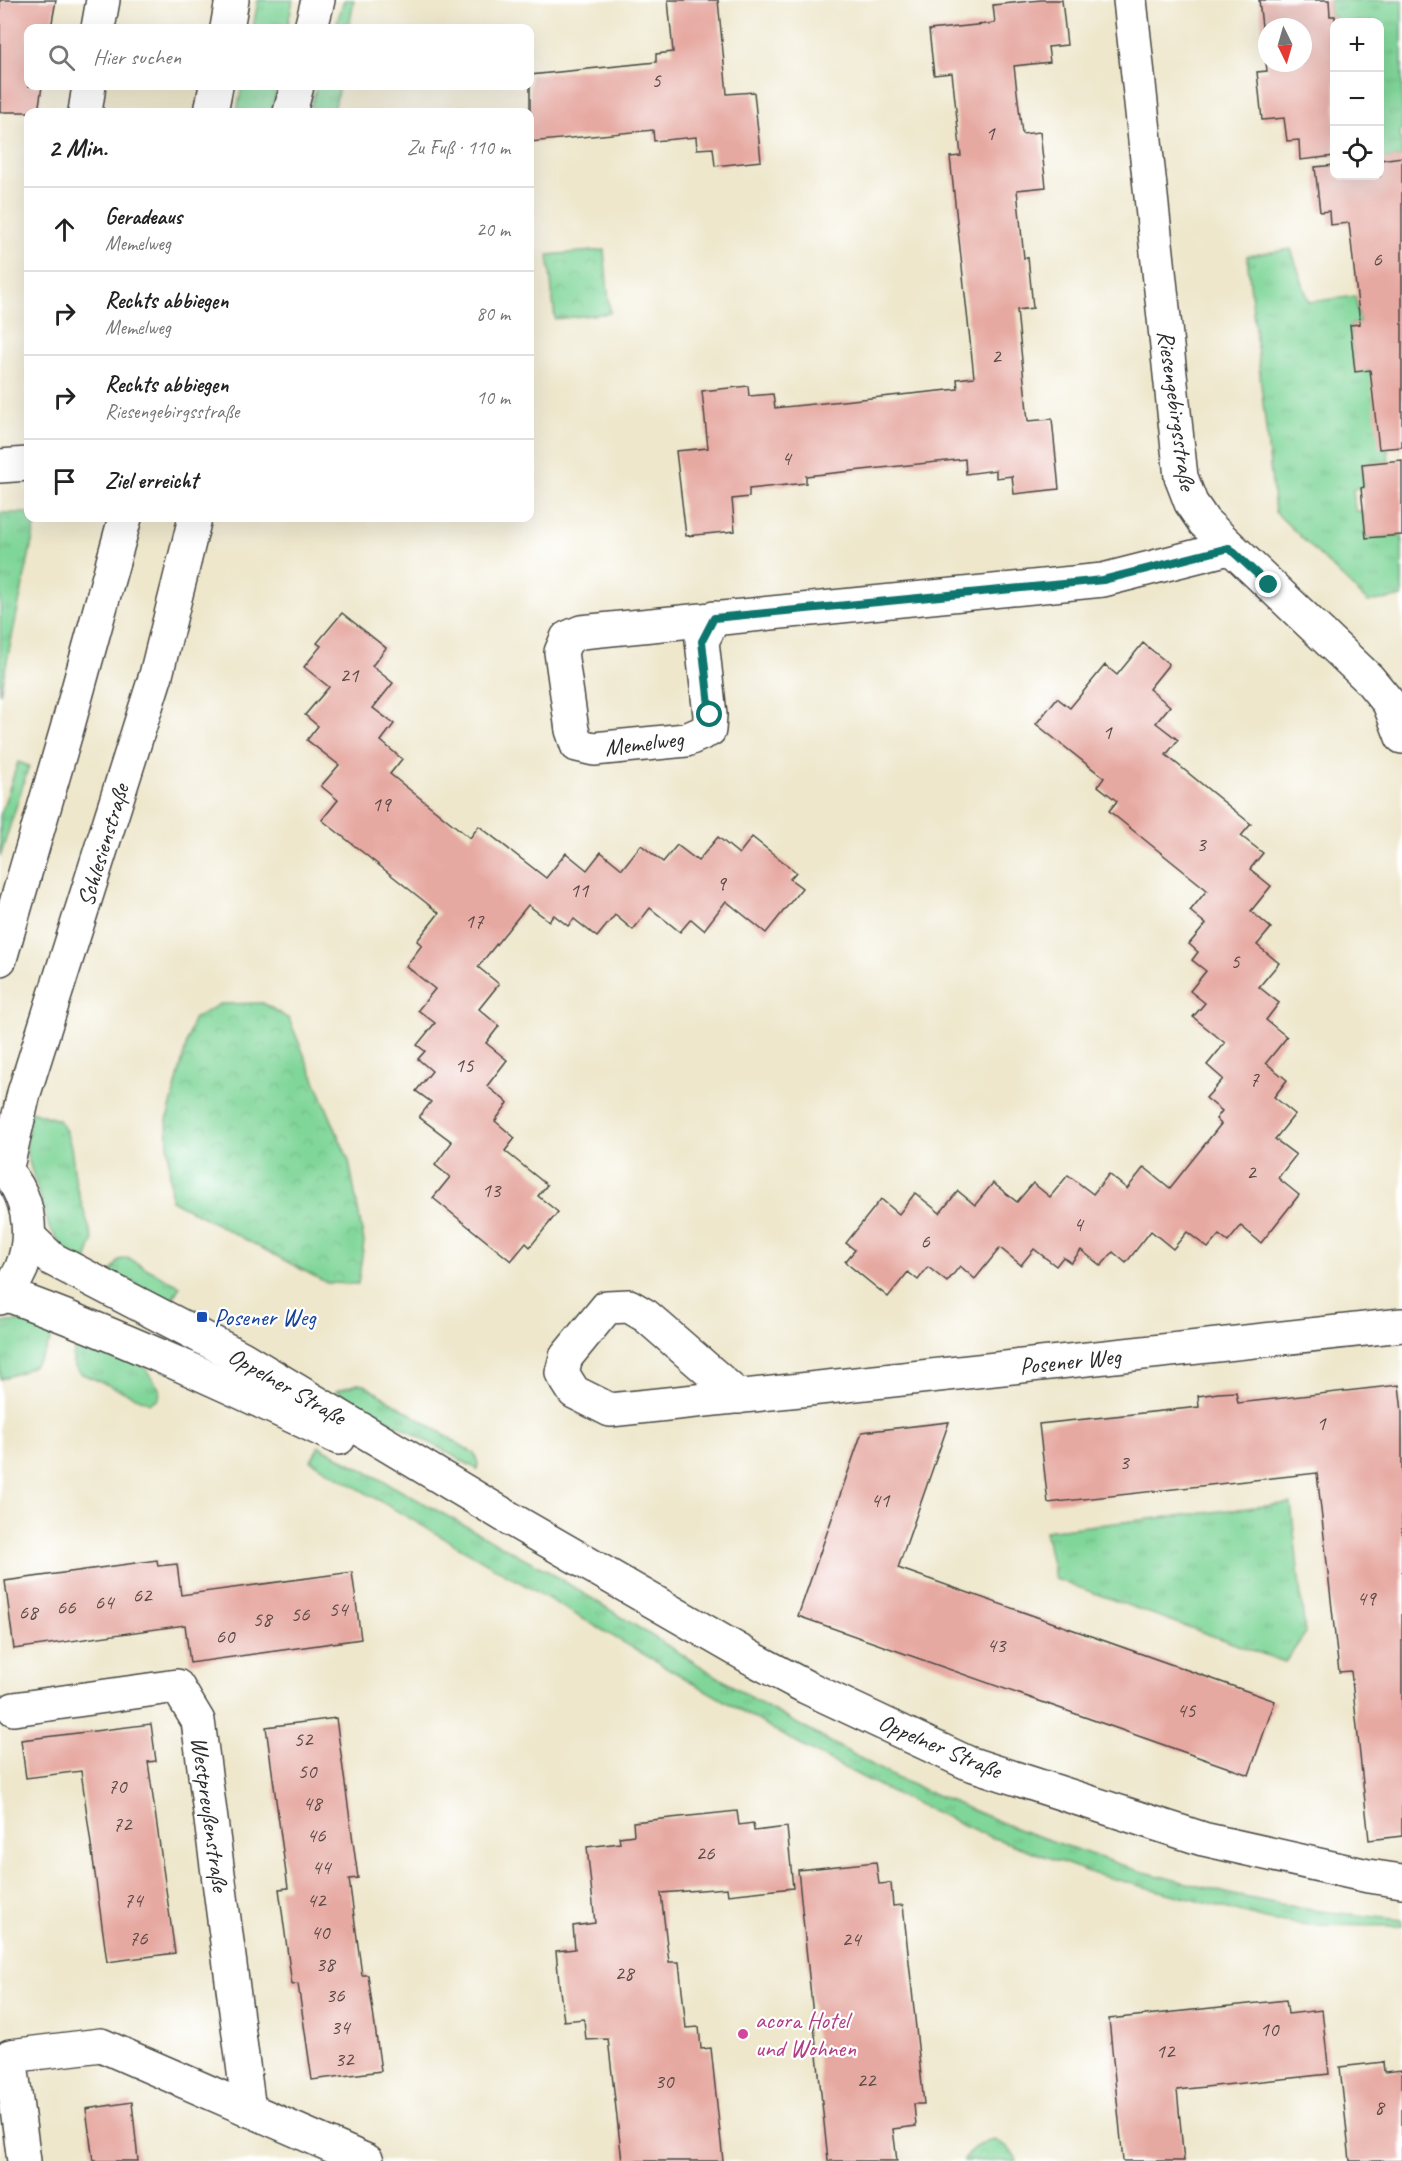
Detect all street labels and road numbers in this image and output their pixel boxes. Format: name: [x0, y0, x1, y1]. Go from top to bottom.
street label: Riesengebirgsstraße: [1151, 328, 1203, 494]
street label: Memelweg: [603, 723, 687, 763]
street label: Schlesienstraße: [70, 778, 136, 910]
street label: Oppelner Straße: [223, 1340, 353, 1433]
street label: Posener Weg: [1018, 1341, 1124, 1381]
street label: Oppelner Straße: [874, 1707, 1008, 1786]
street label: Westpreußenstraße: [184, 1735, 236, 1895]

